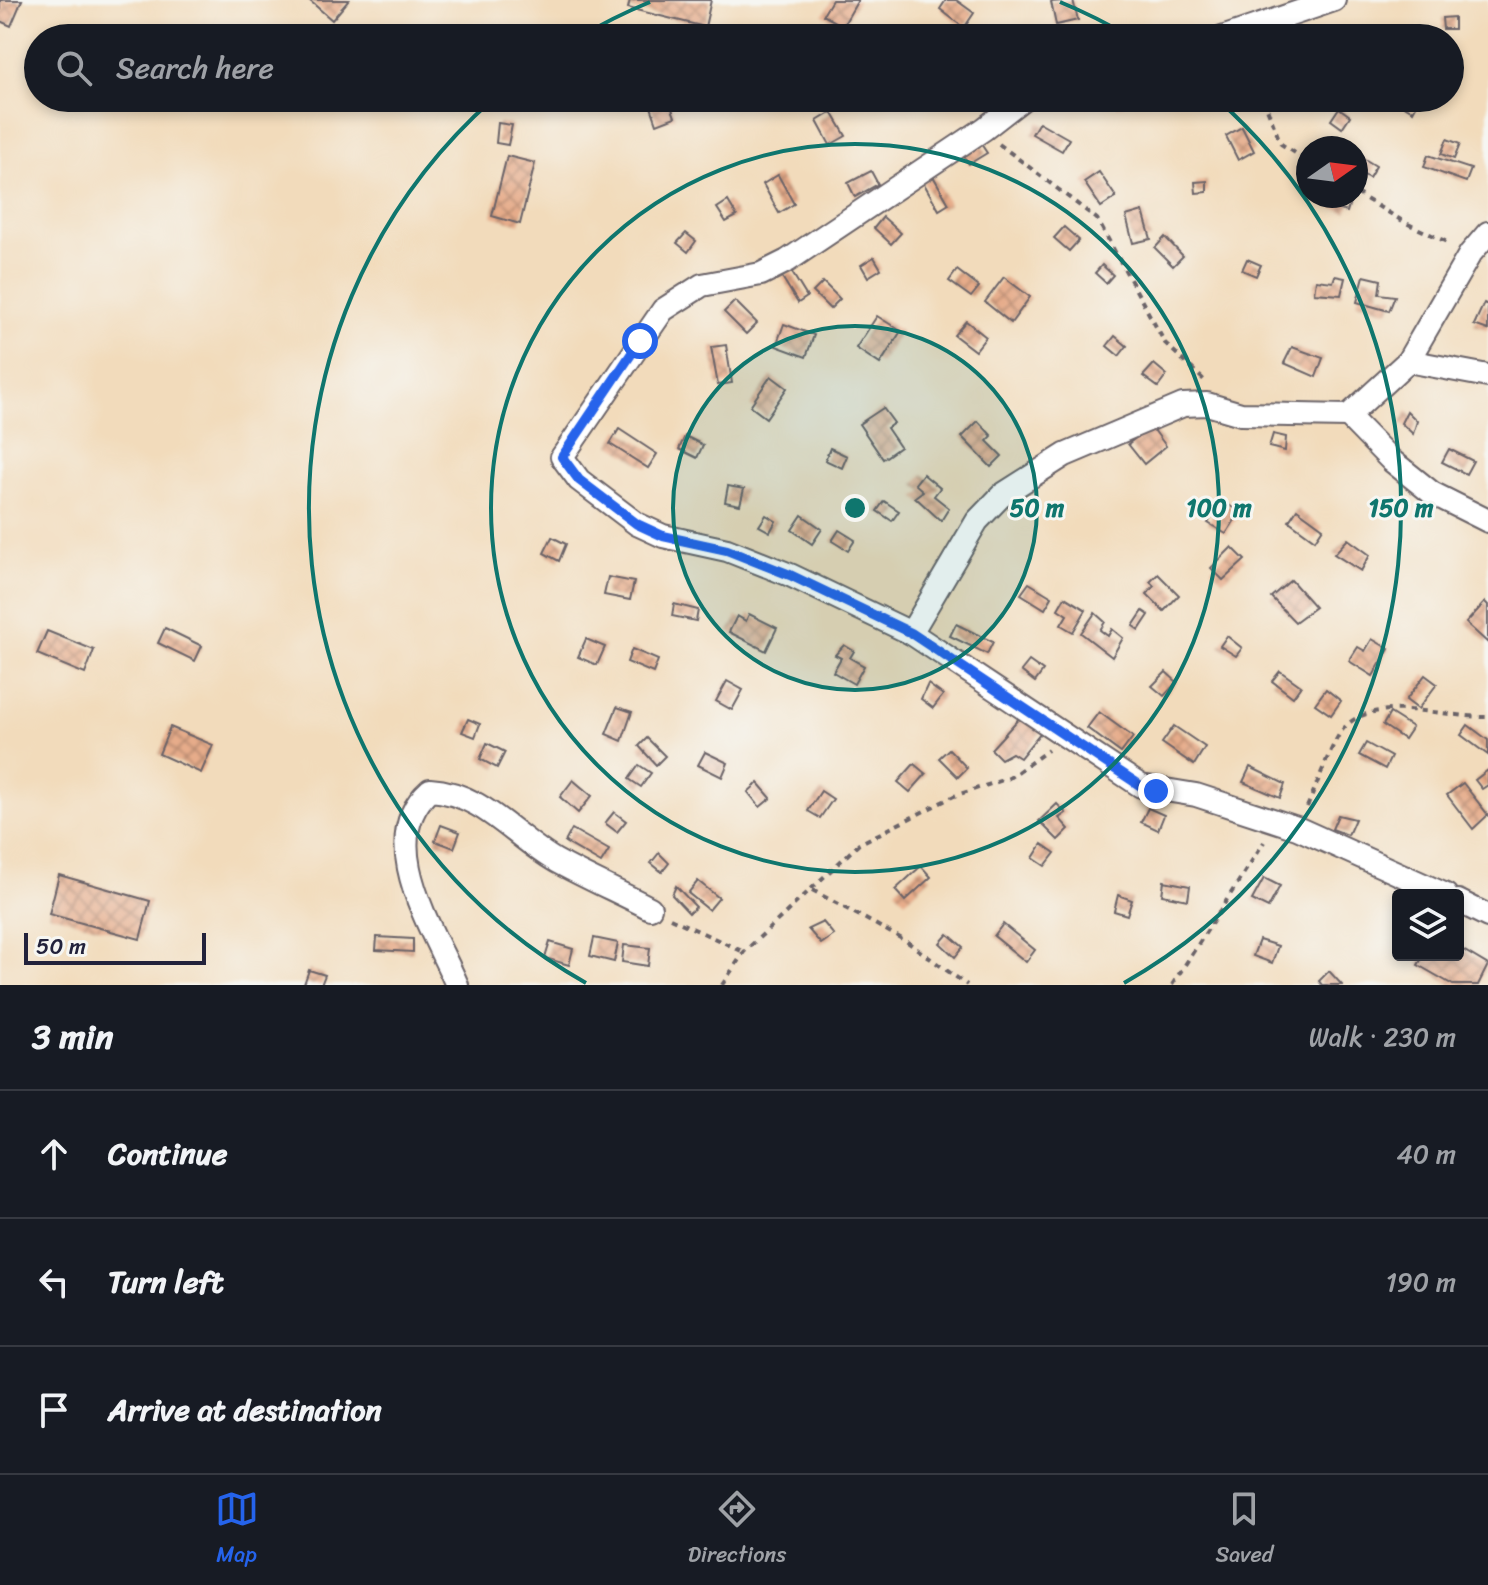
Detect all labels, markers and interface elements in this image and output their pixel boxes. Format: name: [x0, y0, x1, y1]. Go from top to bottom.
search box: [24, 24, 1464, 112]
text: Search here: [116, 41, 274, 95]
icon: search: [52, 46, 96, 90]
north arrow: [1296, 136, 1368, 208]
route start: [622, 323, 658, 359]
text: 50 m: [1010, 487, 1065, 529]
text: 100 m: [1186, 487, 1252, 529]
text: 150 m: [1369, 487, 1434, 529]
centre of rings: [841, 494, 869, 522]
route end: [1138, 773, 1174, 809]
map controls: [1392, 889, 1464, 961]
button: layers: [1392, 889, 1464, 961]
text: 50 m: [36, 927, 86, 966]
scale bar: [24, 929, 206, 965]
text: 3 min: [32, 1007, 113, 1067]
text: Walk · 230 m: [1309, 1014, 1456, 1060]
text: Continue: [108, 1127, 227, 1181]
text: 40 m: [1397, 1131, 1456, 1177]
icon: ahead: [32, 1132, 76, 1176]
text: Turn left: [108, 1255, 224, 1309]
text: 190 m: [1386, 1259, 1456, 1305]
icon: left: [32, 1260, 76, 1304]
text: Arrive at destination: [108, 1383, 382, 1437]
icon: arrive: [32, 1388, 76, 1432]
tab: Map: [215, 1487, 259, 1574]
tab: Directions: [688, 1487, 786, 1574]
tab: Saved: [1215, 1487, 1273, 1574]

